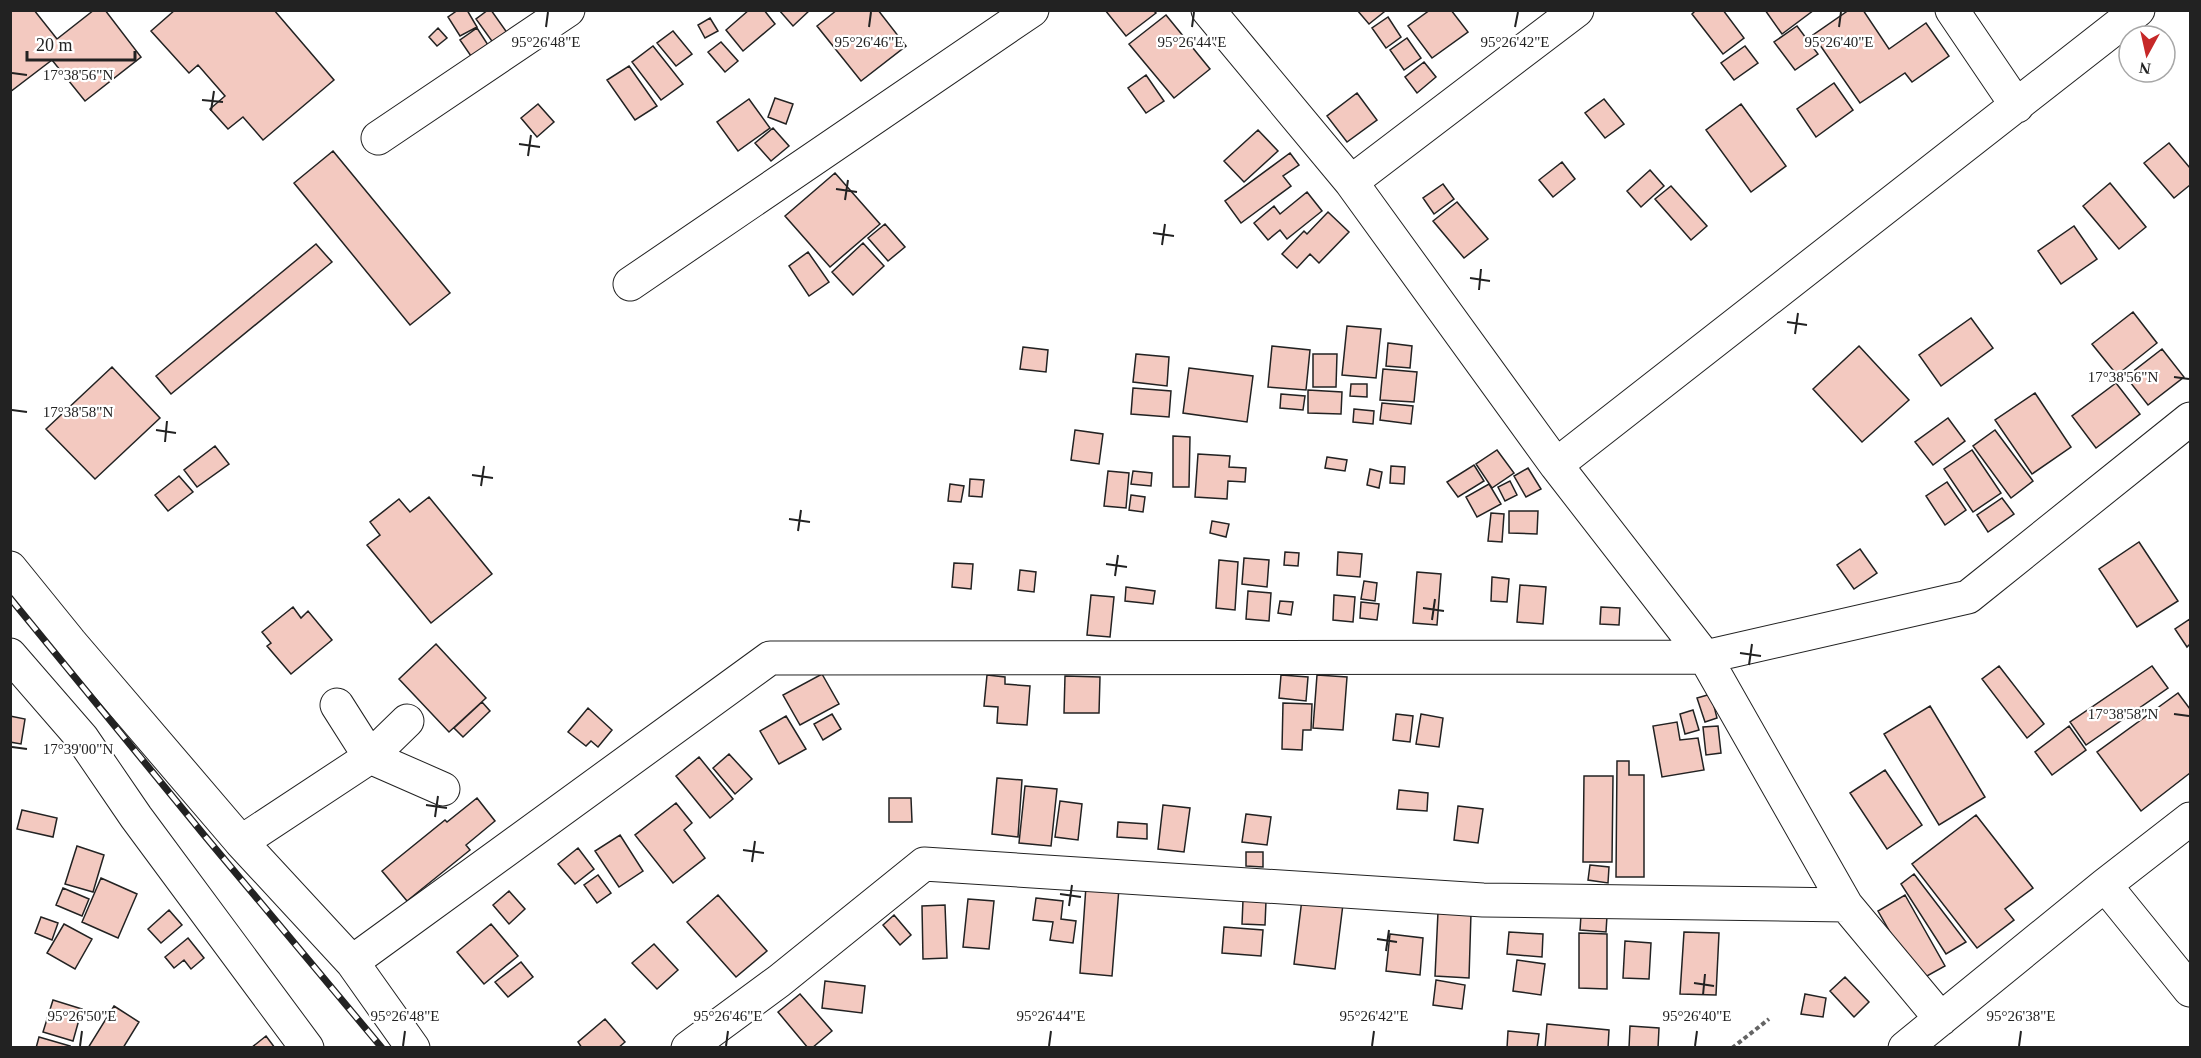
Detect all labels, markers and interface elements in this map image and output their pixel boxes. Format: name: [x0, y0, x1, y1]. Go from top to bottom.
scale bar: [27, 24, 135, 62]
north arrow: [2117, 24, 2177, 84]
text: 95°26'48"E: [512, 34, 581, 50]
text: 95°26'46"E: [835, 34, 904, 50]
text: 95°26'44"E: [1158, 34, 1227, 50]
text: 95°26'42"E: [1481, 34, 1550, 50]
text: 95°26'40"E: [1805, 34, 1874, 50]
text: 20 m: [36, 35, 73, 55]
text: N: [2138, 59, 2152, 78]
text: 17°38'56"N: [43, 67, 113, 83]
text: 17°38'56"N: [2088, 369, 2158, 385]
text: 17°38'58"N: [43, 404, 113, 420]
text: 17°38'58"N: [2088, 706, 2158, 722]
text: 17°39'00"N: [43, 741, 113, 757]
text: 95°26'50"E: [48, 1008, 117, 1024]
text: 95°26'48"E: [371, 1008, 440, 1024]
text: 95°26'46"E: [694, 1008, 763, 1024]
text: 95°26'44"E: [1017, 1008, 1086, 1024]
text: 95°26'42"E: [1340, 1008, 1409, 1024]
text: 95°26'40"E: [1663, 1008, 1732, 1024]
text: 95°26'38"E: [1987, 1008, 2056, 1024]

